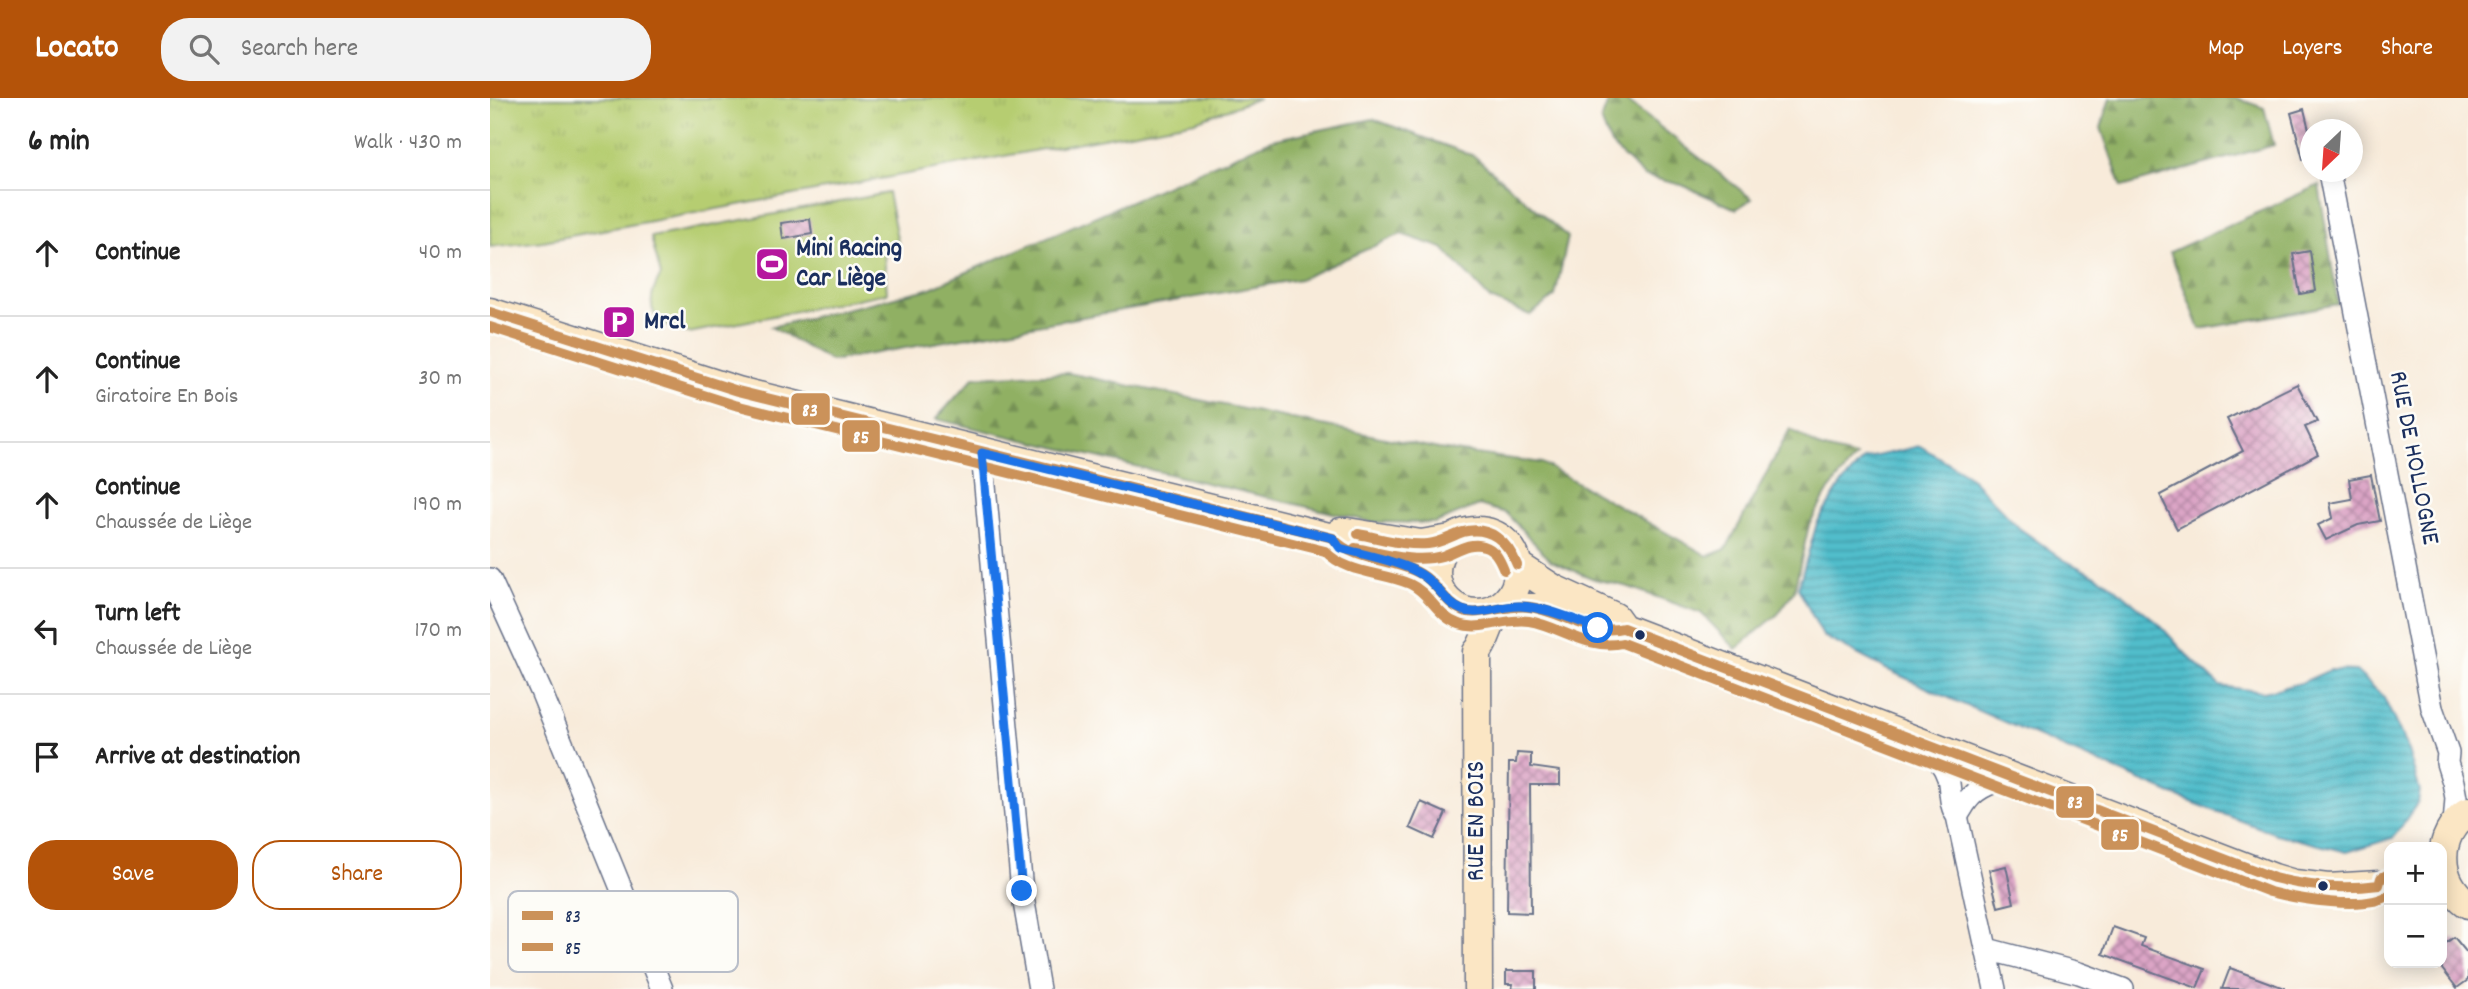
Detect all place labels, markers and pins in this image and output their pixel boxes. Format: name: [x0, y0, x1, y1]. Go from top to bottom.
place label: Mini Racing Car Liège: [796, 231, 902, 298]
sports icon: Mini Racing Car Liège: [753, 245, 791, 283]
parking icon: Mrcl: [600, 303, 638, 341]
place label: Mrcl: [644, 304, 686, 341]
unlabelled marker: [1633, 628, 1647, 642]
unlabelled marker: [2316, 879, 2330, 893]

